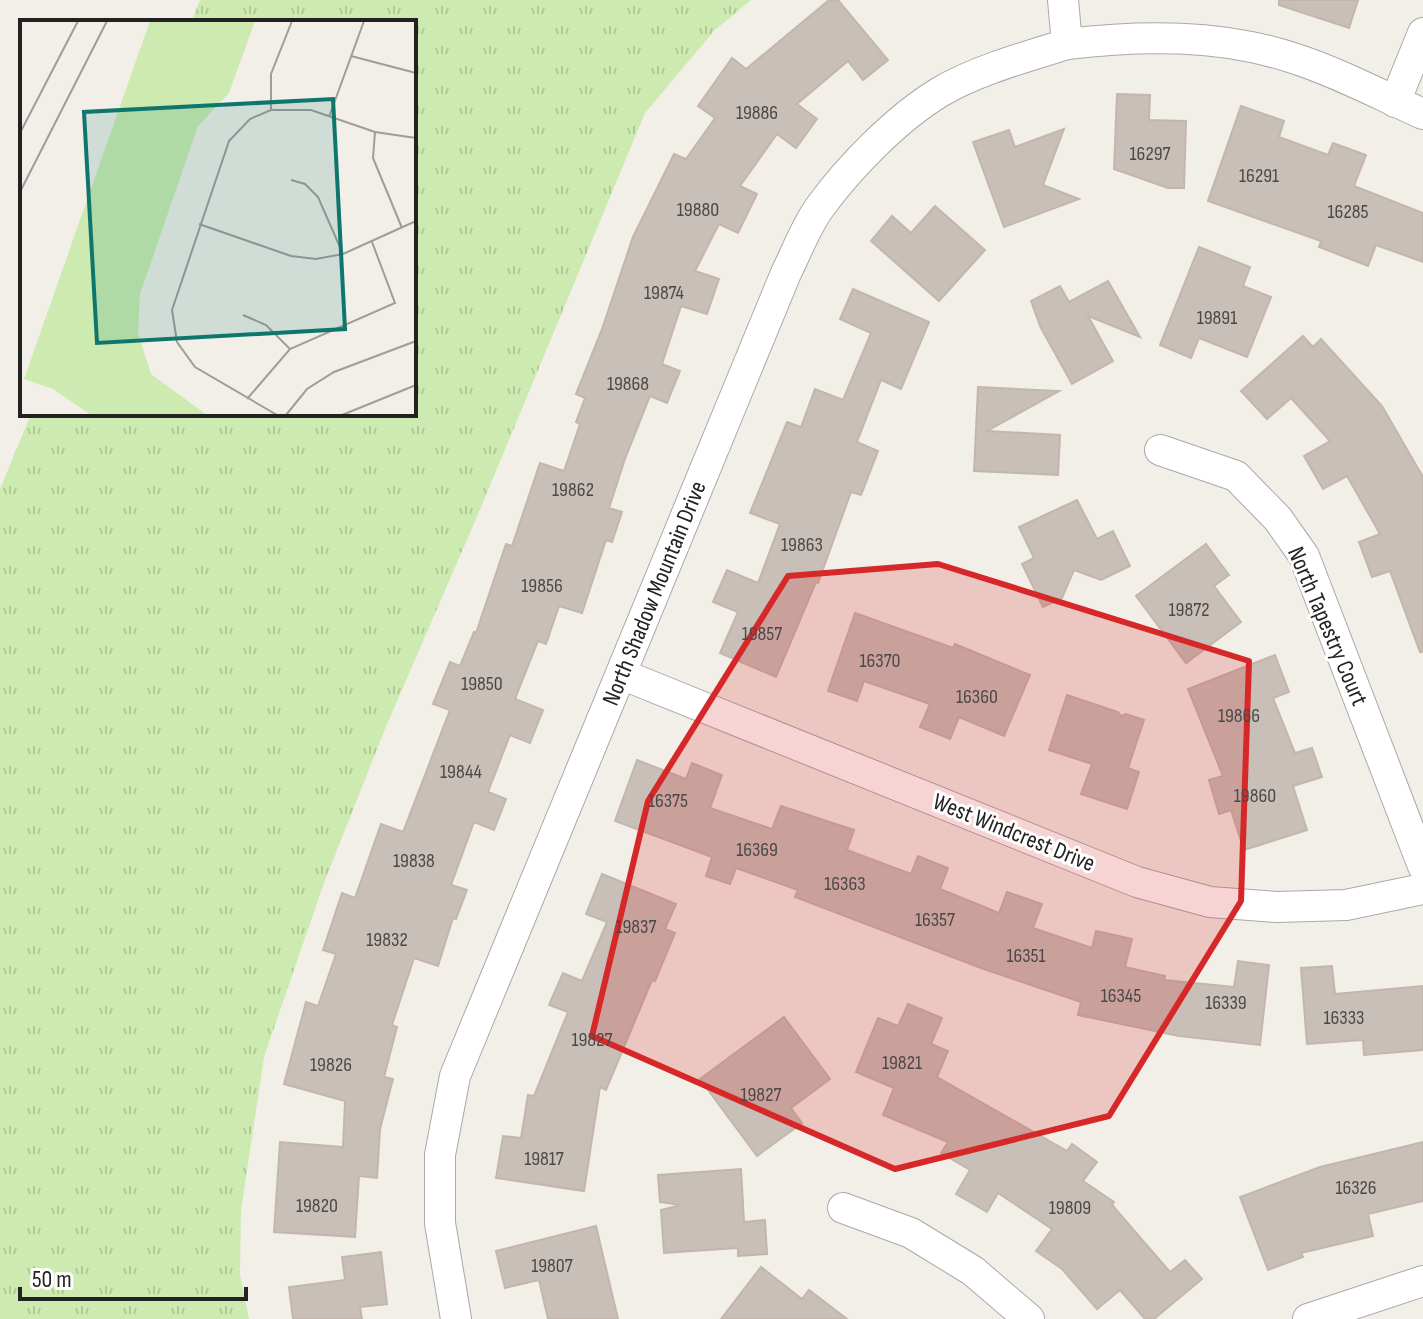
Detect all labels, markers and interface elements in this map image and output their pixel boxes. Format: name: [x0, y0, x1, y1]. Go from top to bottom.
inset map: [20, 20, 416, 416]
house number: 19886: [736, 101, 778, 125]
house number: 16297: [1129, 142, 1171, 166]
house number: 16291: [1239, 164, 1279, 188]
house number: 19880: [677, 198, 719, 222]
house number: 16285: [1328, 200, 1368, 224]
house number: 19874: [644, 281, 684, 305]
house number: 19891: [1197, 306, 1237, 330]
house number: 19868: [607, 372, 649, 396]
street label: North Shadow Mountain Drive: [596, 477, 713, 710]
house number: 19862: [552, 478, 594, 502]
house number: 19863: [781, 533, 823, 557]
street label: North Tapestry Court: [1281, 542, 1374, 710]
house number: 19856: [521, 574, 563, 598]
house number: 19872: [1169, 598, 1209, 622]
house number: 19857: [742, 622, 782, 646]
house number: 16370: [860, 649, 901, 673]
house number: 19850: [461, 672, 503, 696]
house number: 16360: [956, 685, 998, 709]
house number: 19866: [1218, 704, 1260, 728]
house number: 19844: [440, 760, 482, 784]
house number: 19860: [1234, 784, 1276, 808]
street label: West Windcrest Drive: [929, 787, 1099, 878]
house number: 16375: [648, 789, 688, 813]
house number: 16369: [736, 838, 778, 862]
house number: 19838: [393, 849, 435, 873]
house number: 16363: [824, 872, 866, 896]
house number: 16357: [915, 908, 955, 932]
house number: 19837: [616, 915, 657, 939]
house number: 19832: [366, 928, 408, 952]
house number: 16351: [1006, 944, 1046, 968]
house number: 16345: [1101, 984, 1141, 1008]
house number: 16339: [1205, 991, 1247, 1015]
house number: 16333: [1324, 1006, 1364, 1030]
house number: 19827: [571, 1028, 613, 1052]
house number: 19821: [882, 1051, 922, 1075]
house number: 19826: [310, 1053, 352, 1077]
house number: 19827: [740, 1083, 782, 1107]
house number: 19817: [524, 1147, 564, 1171]
house number: 16326: [1335, 1176, 1377, 1200]
house number: 19820: [296, 1194, 338, 1218]
house number: 19809: [1049, 1196, 1091, 1220]
scale bar: [20, 1251, 246, 1301]
house number: 19807: [531, 1254, 573, 1278]
text: 50 m: [32, 1265, 72, 1294]

